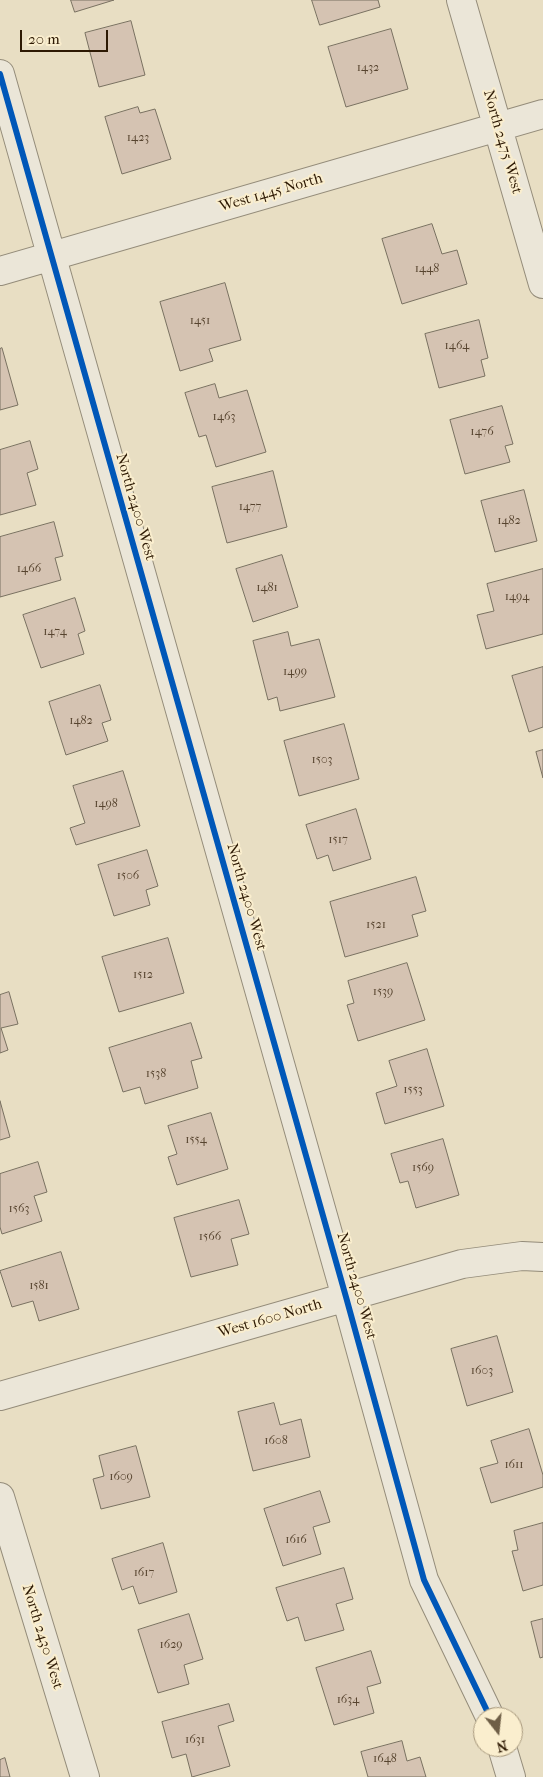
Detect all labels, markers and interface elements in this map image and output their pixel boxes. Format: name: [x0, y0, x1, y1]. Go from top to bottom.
scale bar: [22, 20, 110, 52]
text: 20 m: [28, 30, 60, 48]
house number: 1432: [357, 61, 379, 75]
street label: North 2475 West: [479, 88, 525, 196]
house number: 1423: [127, 131, 149, 145]
street label: West 1445 North: [217, 170, 325, 216]
house number: 1448: [415, 262, 439, 276]
house number: 1451: [190, 314, 210, 328]
house number: 1464: [445, 339, 469, 353]
house number: 1463: [213, 410, 235, 424]
house number: 1476: [470, 425, 494, 439]
street label: North 2400 West: [111, 451, 159, 563]
house number: 1477: [239, 500, 261, 514]
house number: 1482: [497, 514, 521, 528]
house number: 1466: [17, 562, 41, 576]
house number: 1481: [256, 581, 278, 595]
house number: 1494: [505, 590, 529, 604]
house number: 1474: [43, 625, 67, 639]
house number: 1499: [283, 665, 307, 679]
house number: 1482: [69, 714, 93, 728]
house number: 1503: [312, 753, 332, 767]
house number: 1498: [94, 797, 118, 811]
house number: 1517: [328, 833, 348, 847]
street label: North 2400 West: [222, 841, 270, 953]
house number: 1506: [117, 869, 139, 883]
house number: 1521: [366, 918, 386, 932]
house number: 1512: [133, 968, 153, 982]
house number: 1539: [373, 985, 393, 999]
house number: 1538: [146, 1067, 166, 1081]
house number: 1553: [403, 1083, 423, 1097]
house number: 1554: [185, 1133, 207, 1147]
house number: 1569: [412, 1161, 434, 1175]
house number: 1563: [9, 1202, 29, 1216]
house number: 1566: [199, 1230, 221, 1244]
street label: North 2400 West: [332, 1230, 380, 1342]
house number: 1581: [29, 1279, 49, 1293]
street label: West 1600 North: [216, 1296, 324, 1342]
house number: 1603: [471, 1364, 493, 1378]
house number: 1608: [264, 1434, 288, 1448]
house number: 1611: [504, 1458, 524, 1472]
house number: 1609: [109, 1470, 133, 1484]
house number: 1616: [285, 1533, 307, 1547]
house number: 1617: [134, 1566, 154, 1580]
street label: North 2430 West: [18, 1583, 66, 1691]
house number: 1629: [159, 1638, 183, 1652]
house number: 1634: [337, 1693, 359, 1707]
north arrow: [473, 1707, 523, 1757]
house number: 1631: [185, 1733, 205, 1747]
text: N: [495, 1736, 509, 1756]
house number: 1648: [373, 1752, 397, 1766]

